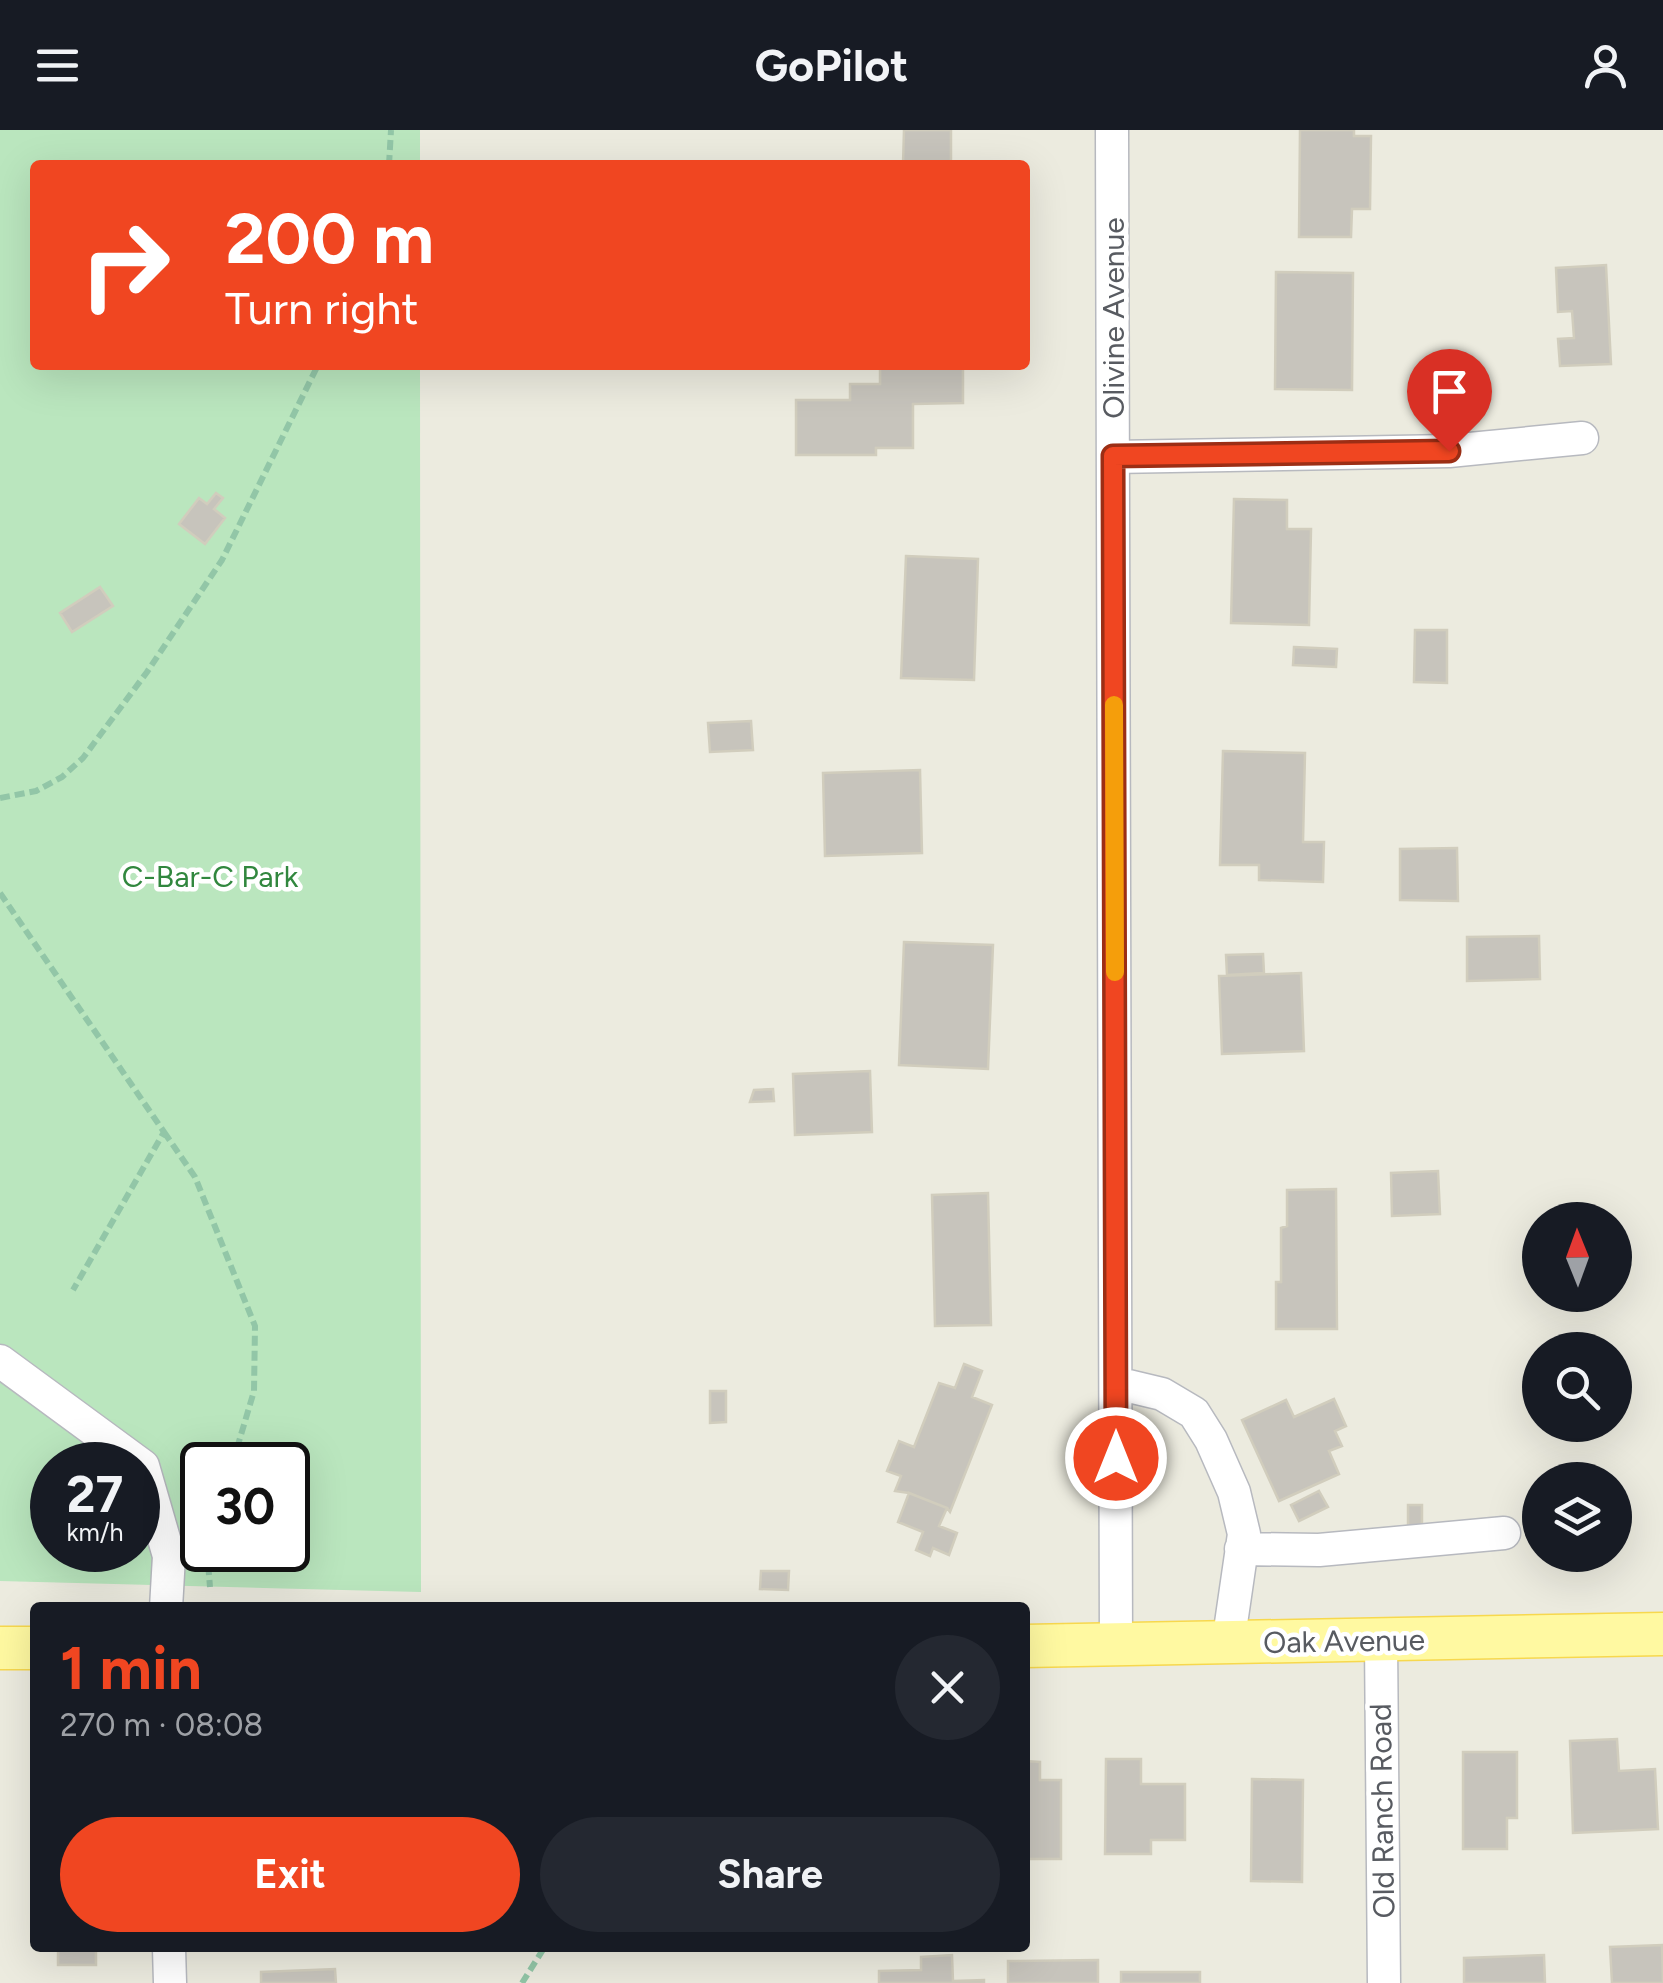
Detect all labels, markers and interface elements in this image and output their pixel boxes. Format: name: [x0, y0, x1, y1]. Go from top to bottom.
icon: menu: [30, 38, 85, 93]
text: GoPilot: [755, 38, 908, 92]
icon: person: [1578, 38, 1633, 93]
text: 200 m: [225, 196, 434, 281]
icon: right: [60, 200, 190, 330]
street label: Olivine Avenue: [1095, 217, 1132, 419]
text: Turn right: [225, 281, 418, 335]
pin: [1407, 349, 1492, 452]
icon: arrive: [1422, 364, 1477, 419]
park label: C-Bar-C Park: [122, 858, 299, 895]
north arrow: [1522, 1202, 1632, 1312]
map controls: [1522, 1202, 1632, 1572]
button: search: [1522, 1332, 1632, 1442]
position arrow: [1064, 1406, 1168, 1510]
speed limit sign: 30: [180, 1442, 310, 1572]
button: layers: [1522, 1462, 1632, 1572]
text: 27: [67, 1464, 123, 1525]
text: km/h: [66, 1517, 124, 1547]
street label: Oak Avenue: [1263, 1621, 1425, 1661]
text: 1 min: [60, 1632, 202, 1704]
button: close: [895, 1635, 1000, 1740]
street label: Old Ranch Road: [1362, 1703, 1402, 1919]
text: 270 m · 08:08: [60, 1706, 263, 1744]
button: Exit: [60, 1817, 520, 1932]
button: Share: [540, 1817, 1000, 1932]

